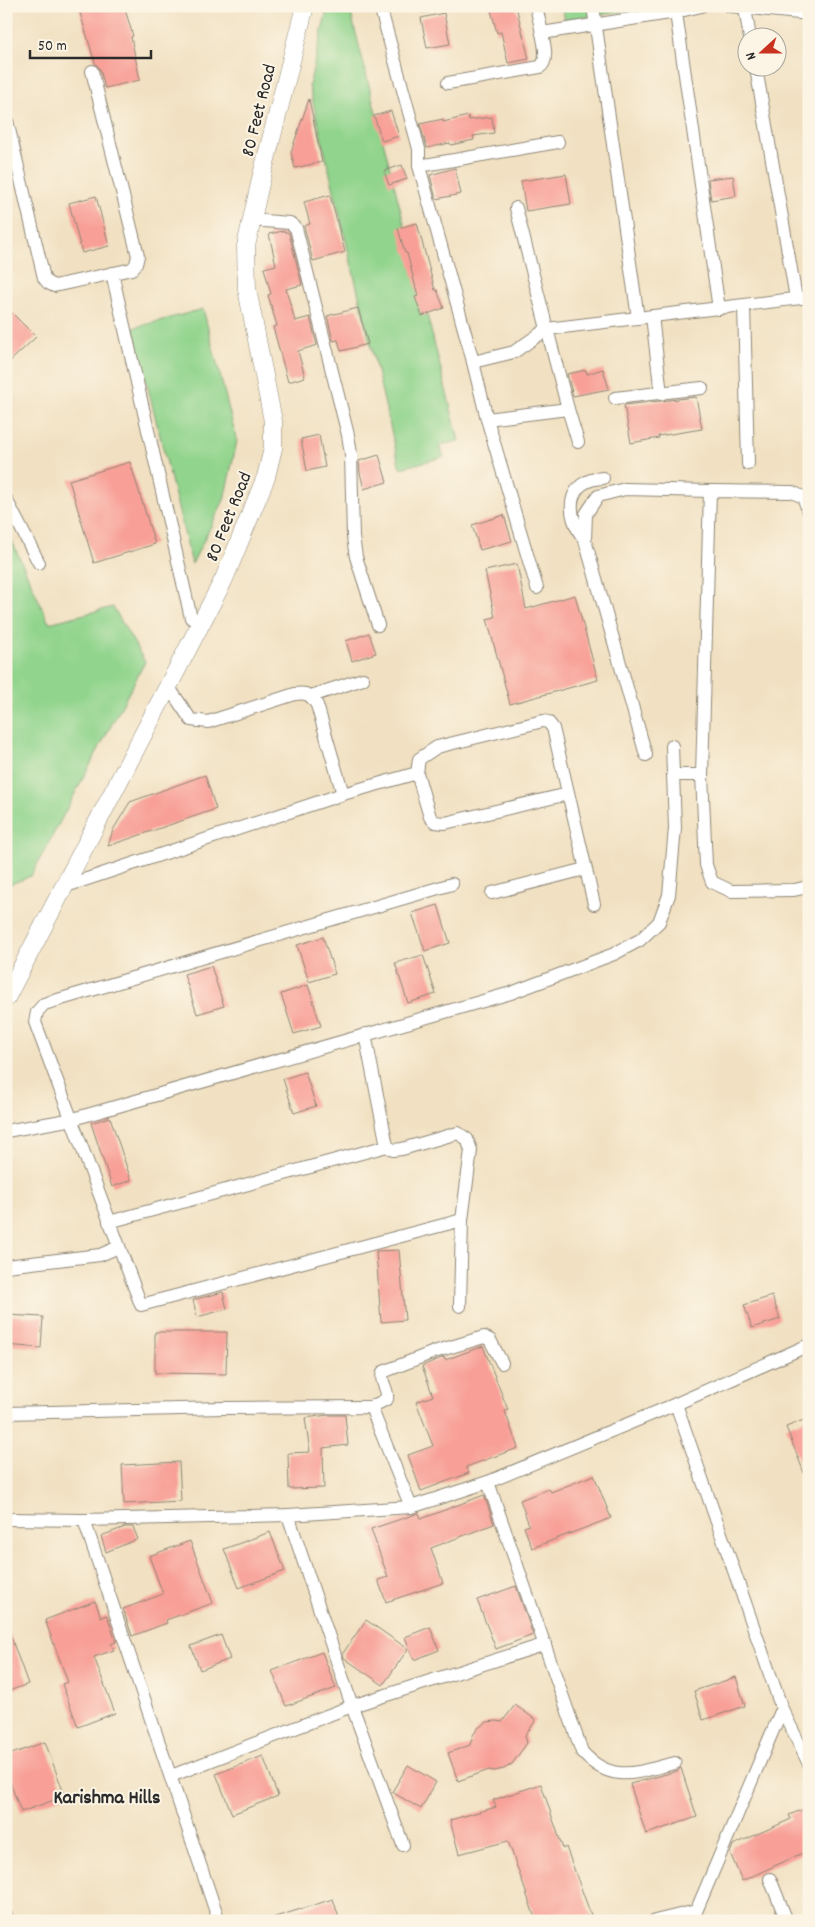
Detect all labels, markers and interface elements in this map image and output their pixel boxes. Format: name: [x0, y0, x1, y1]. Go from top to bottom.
scale bar: [30, 28, 151, 60]
north arrow: [738, 28, 788, 78]
text: 50 m: [38, 36, 67, 58]
text: N: [741, 49, 762, 63]
street label: 80 Feet Road: [236, 62, 285, 160]
street label: 80 Feet Road: [200, 468, 260, 566]
district label: Karishma Hills: [54, 1785, 160, 1813]

